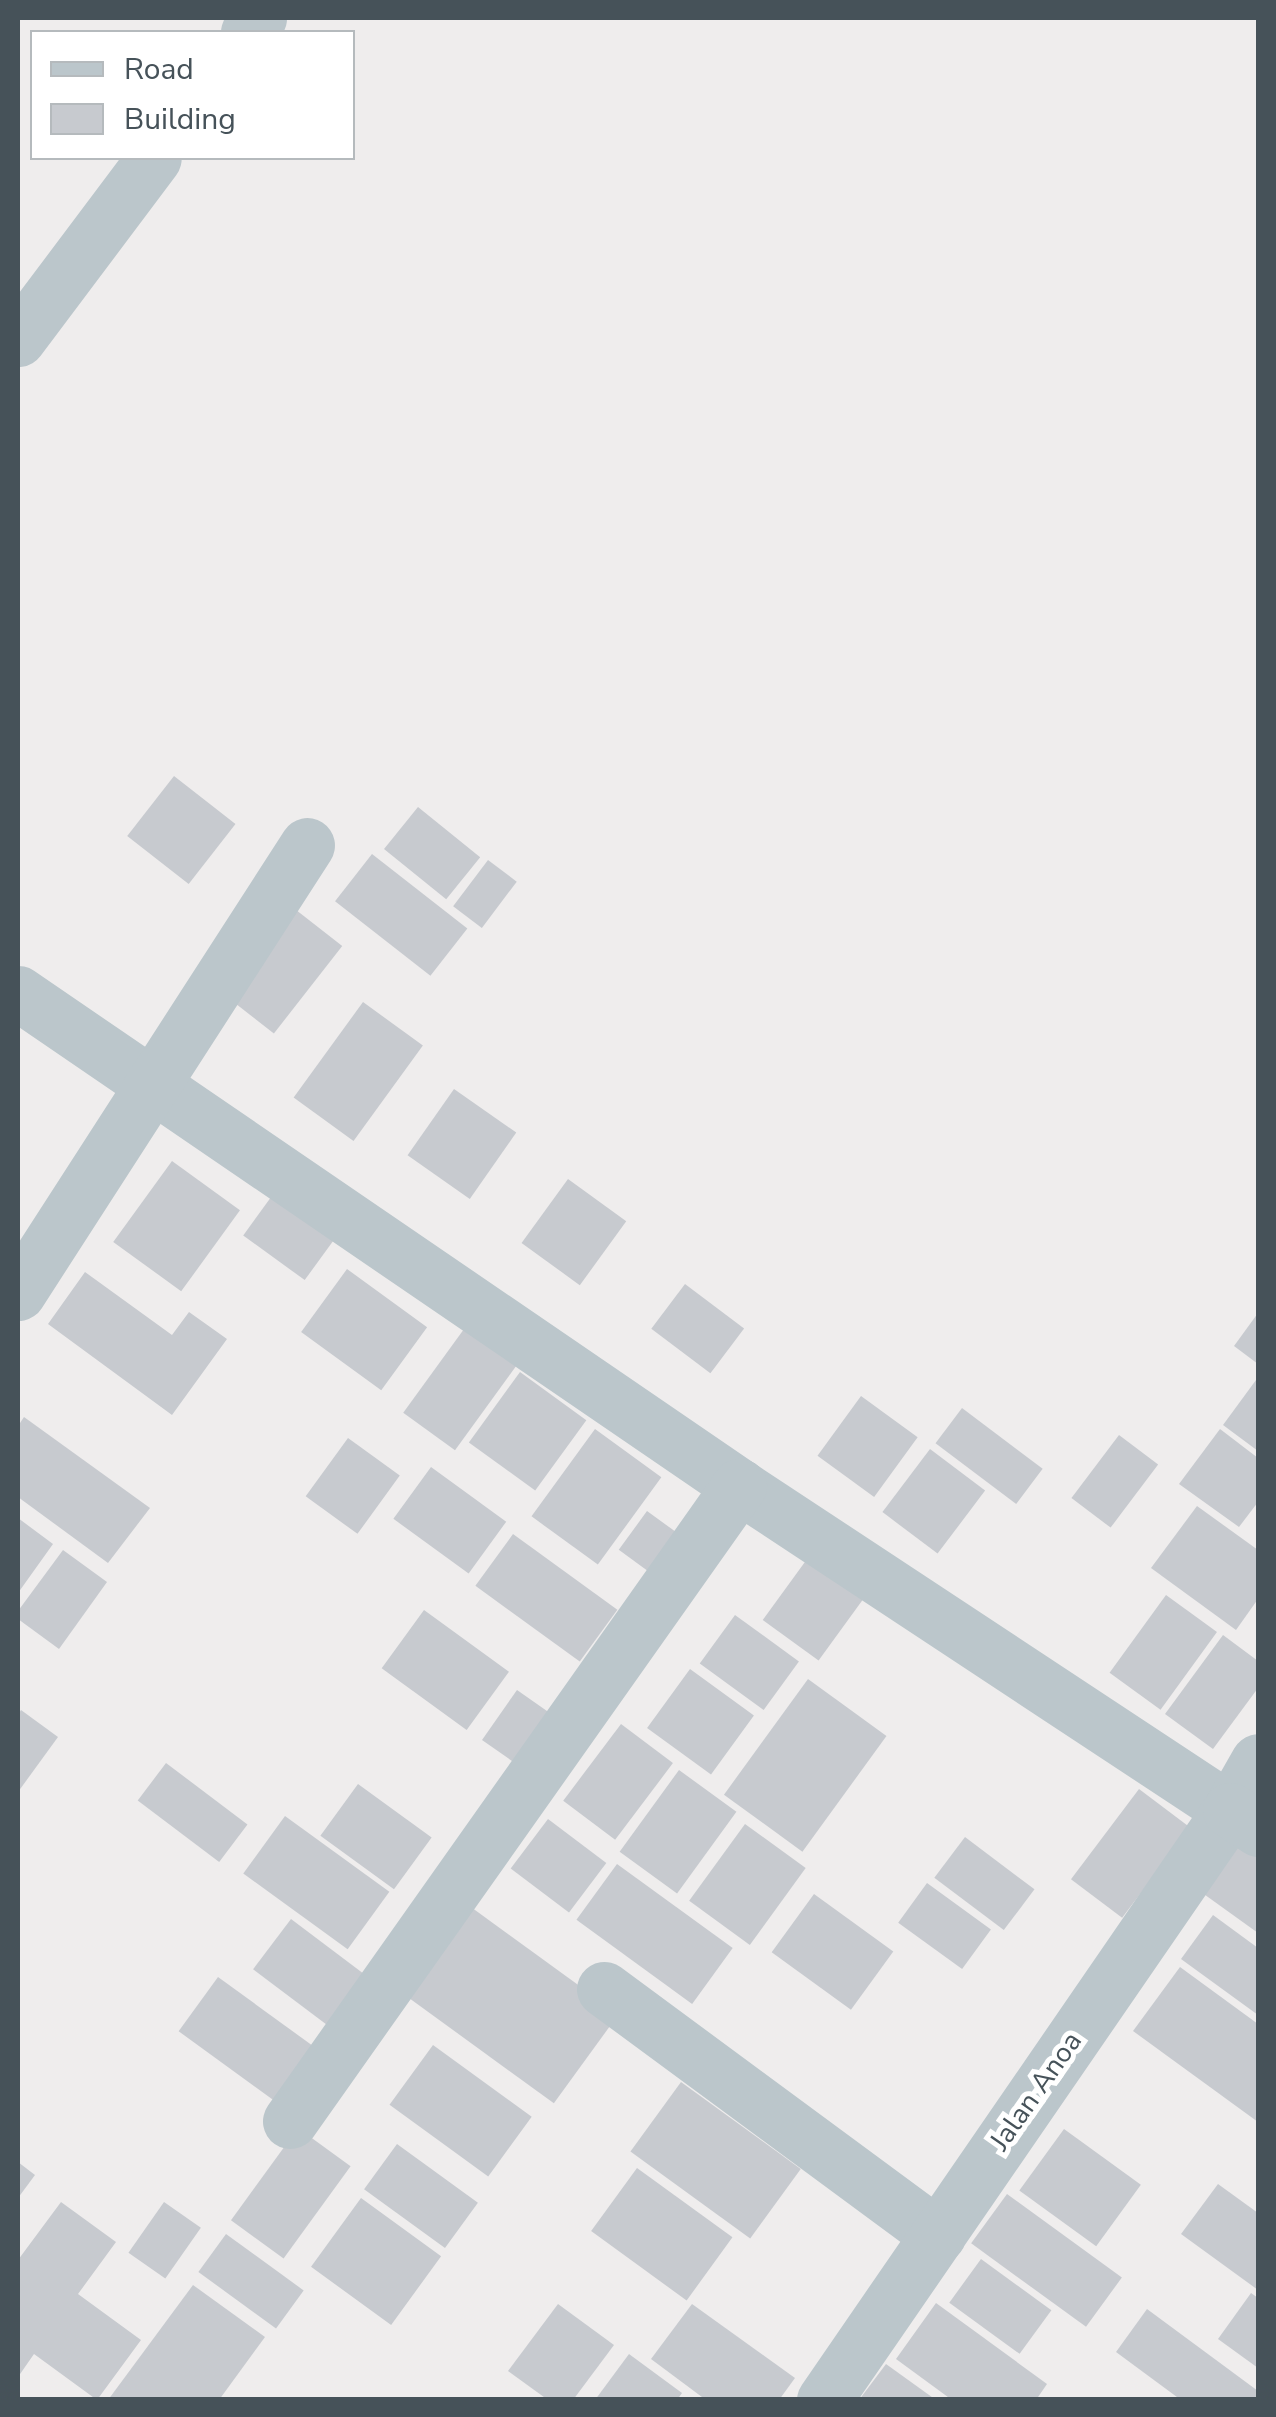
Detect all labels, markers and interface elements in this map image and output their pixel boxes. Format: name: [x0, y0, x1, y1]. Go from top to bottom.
legend: [30, 30, 355, 160]
text: Road: [124, 49, 194, 90]
text: Building: [124, 99, 236, 140]
street label: Jalan Anoa: [983, 2025, 1089, 2157]

